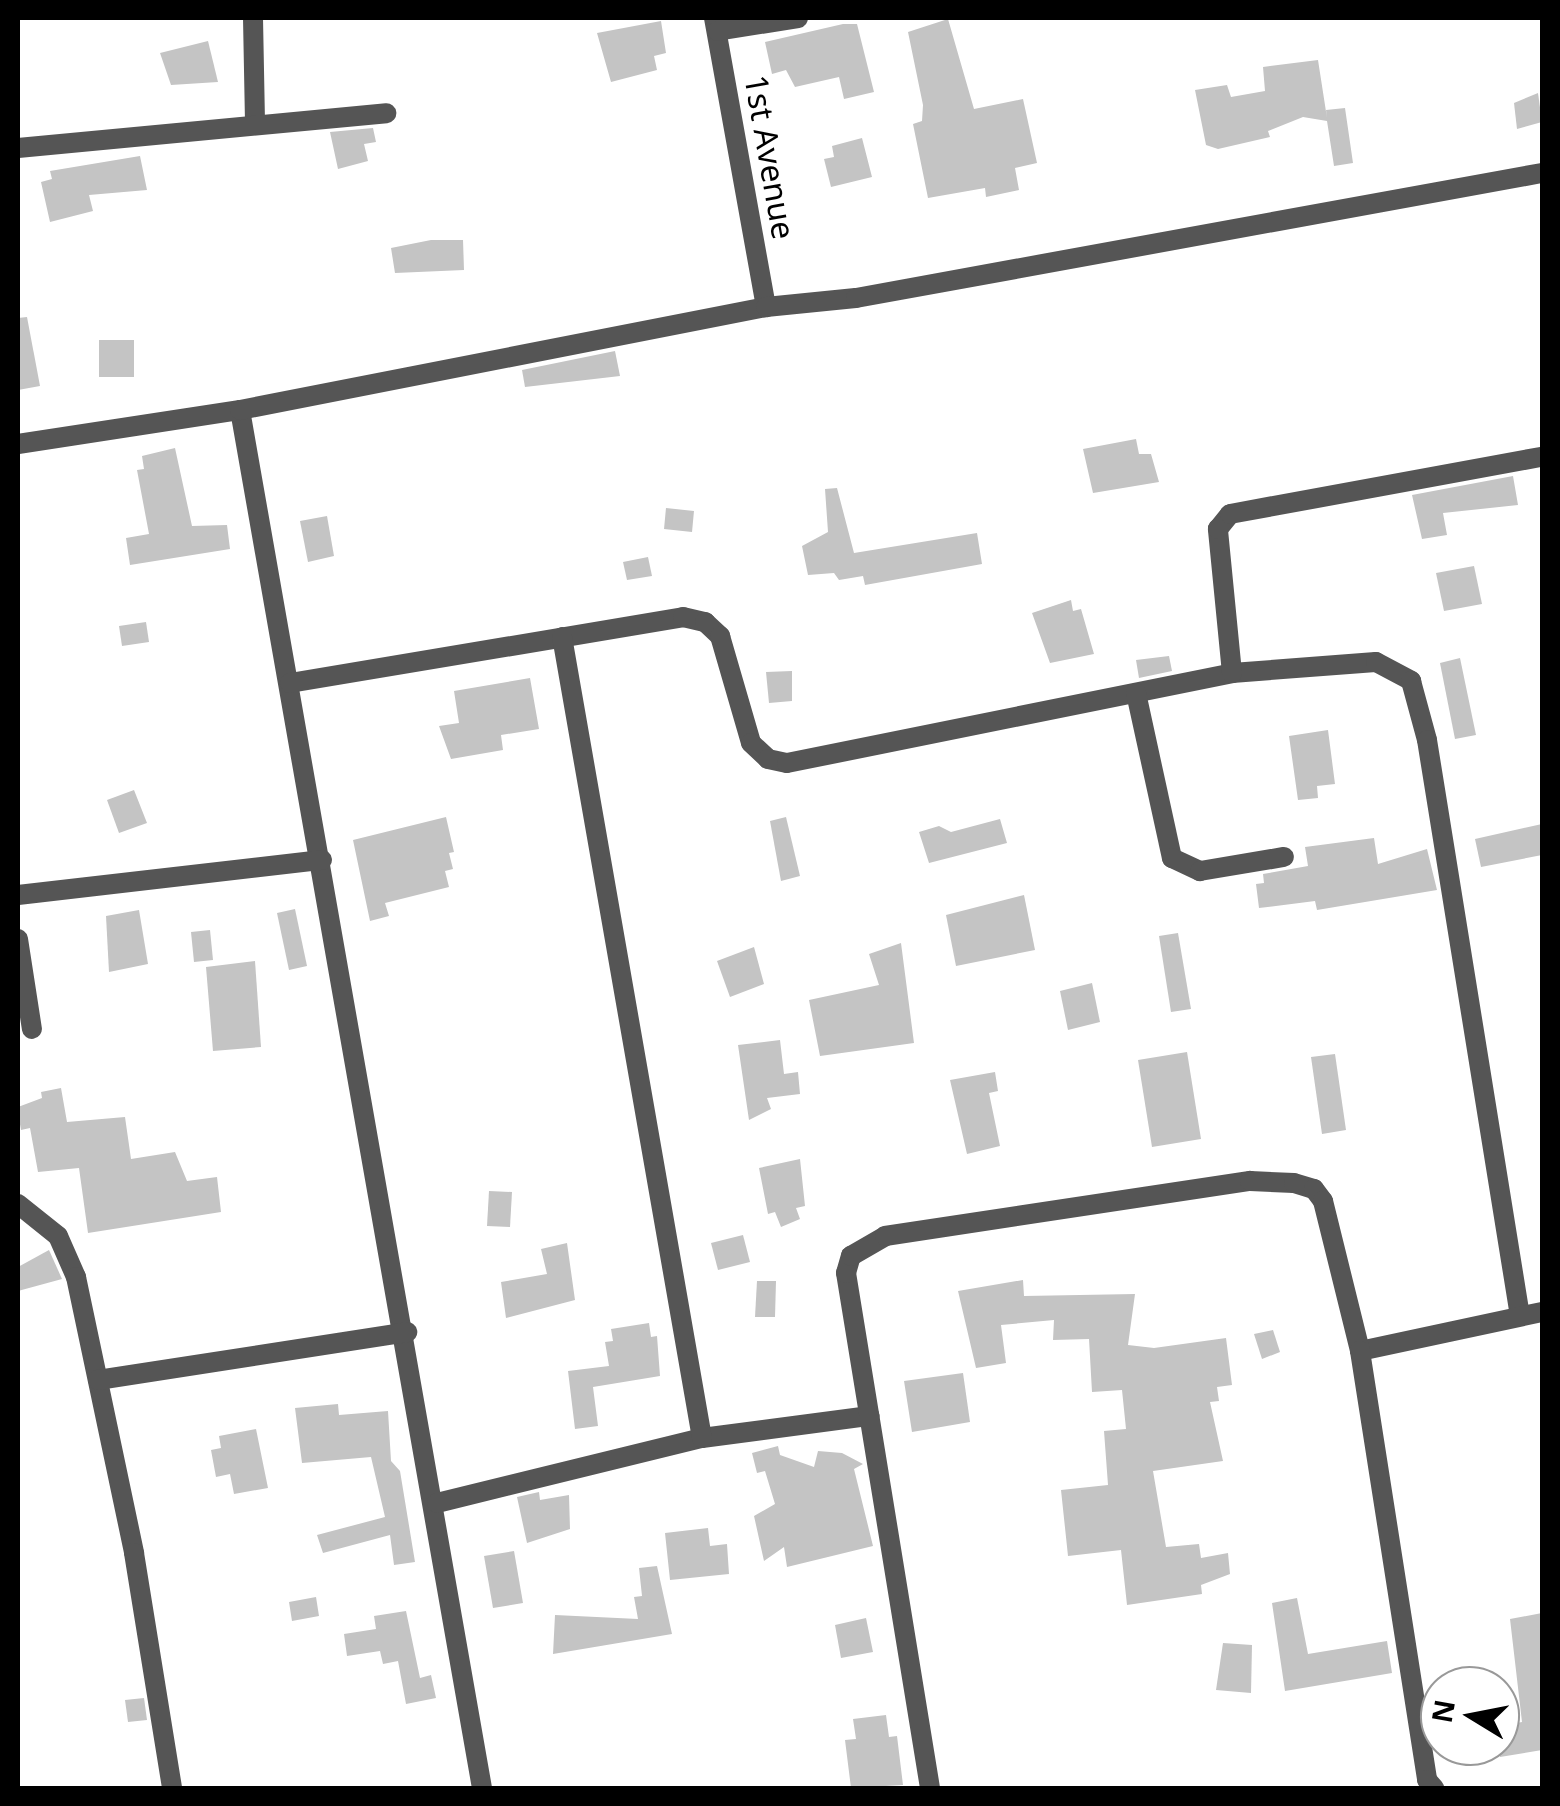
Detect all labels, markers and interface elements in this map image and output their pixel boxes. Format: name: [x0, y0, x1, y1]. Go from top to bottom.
street label: 1st Avenue: [737, 72, 803, 242]
north arrow: [1420, 1666, 1520, 1766]
text: N: [1422, 1697, 1463, 1726]

